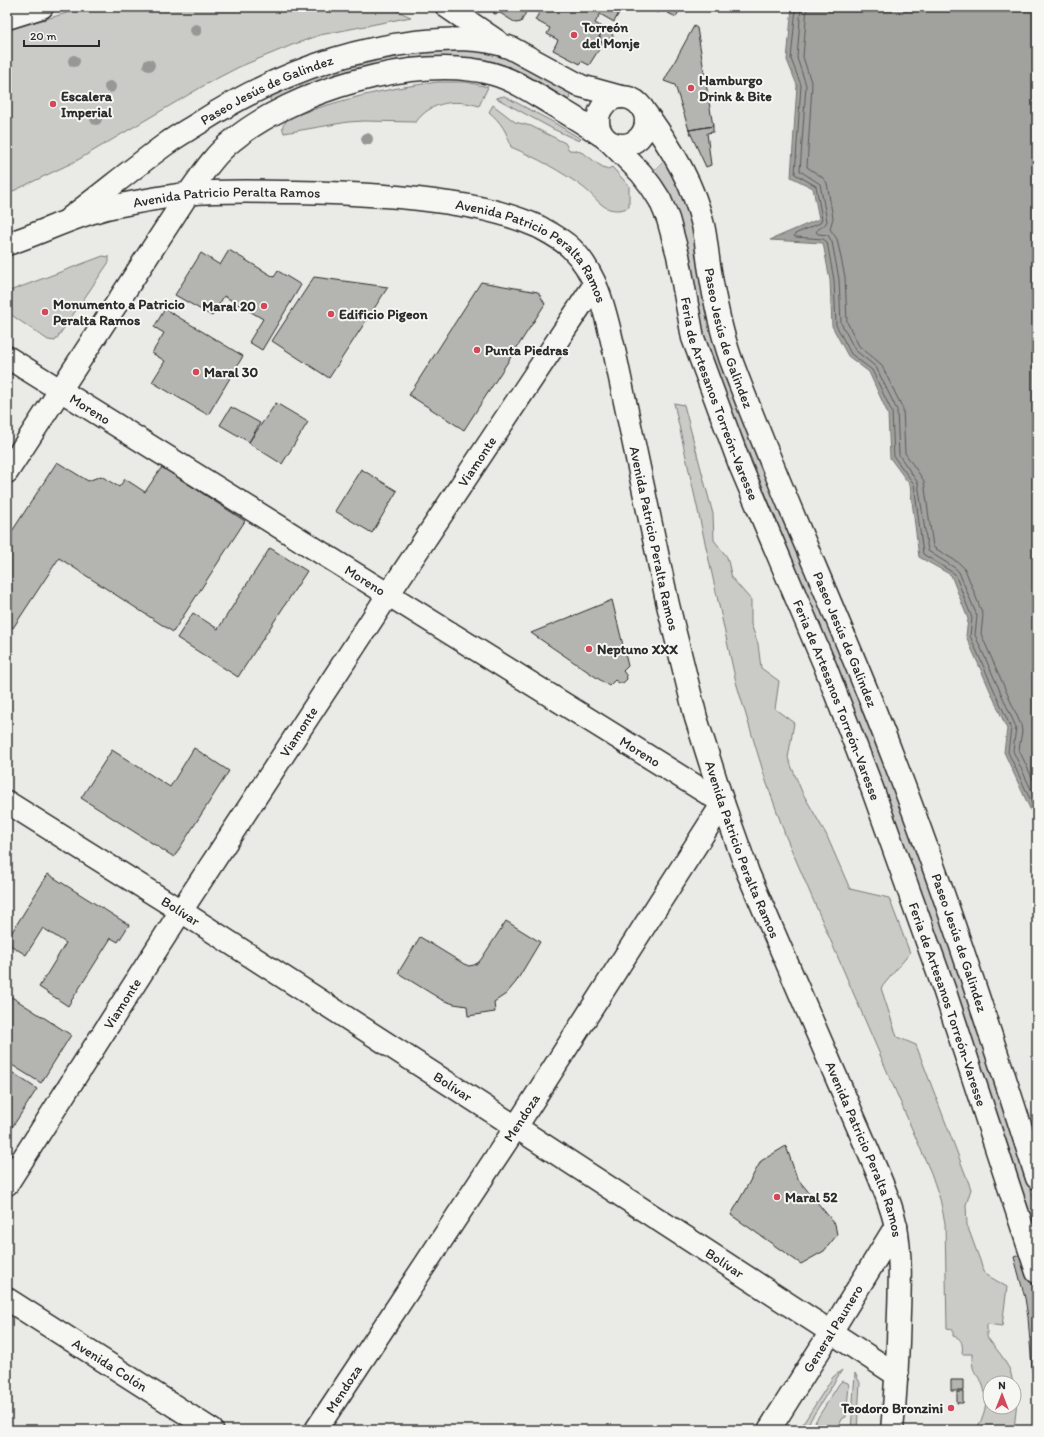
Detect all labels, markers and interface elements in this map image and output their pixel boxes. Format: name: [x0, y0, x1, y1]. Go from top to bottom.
place label: Torreón del Monje: [581, 19, 640, 52]
scale bar: [24, 22, 99, 48]
text: 20 m: [30, 29, 57, 43]
marker: Torreón del Monje: [569, 30, 579, 40]
street label: Paseo Jesús de Galindez: [197, 51, 336, 129]
place label: Hamburgo Drink & Bite: [699, 72, 772, 105]
marker: Hamburgo Drink & Bite: [686, 83, 696, 93]
place label: Escalera Imperial: [61, 88, 113, 121]
marker: Escalera Imperial: [48, 99, 58, 109]
street label: Avenida Patricio Peralta Ramos: [131, 183, 321, 211]
street label: Avenida Patricio Peralta Ramos: [454, 195, 610, 305]
street label: Paseo Jesús de Galindez: [701, 267, 757, 411]
place label: Monumento a Patricio Peralta Ramos: [53, 296, 185, 329]
street label: Feria de Artesanos Torreón-Varesse: [677, 296, 762, 503]
place label: Maral 20: [202, 298, 256, 315]
marker: Maral 20: [259, 301, 269, 311]
place label: Edificio Pigeon: [339, 306, 428, 323]
marker: Monumento a Patricio Peralta Ramos: [40, 307, 50, 317]
marker: Edificio Pigeon: [326, 309, 336, 319]
place label: Punta Piedras: [485, 342, 568, 359]
marker: Punta Piedras: [472, 345, 482, 355]
place label: Maral 30: [204, 364, 258, 381]
marker: Maral 30: [191, 367, 201, 377]
street label: Moreno: [67, 390, 114, 428]
street label: Viamonte: [454, 433, 500, 490]
street label: Avenida Patricio Peralta Ramos: [626, 445, 683, 632]
street label: Moreno: [342, 561, 389, 599]
street label: Paseo Jesús de Galindez: [809, 569, 881, 710]
street label: Feria de Artesanos Torreón-Varesse: [789, 597, 884, 803]
place label: Neptuno XXX: [597, 641, 678, 658]
marker: Neptuno XXX: [584, 644, 594, 654]
street label: Viamonte: [276, 703, 321, 760]
street label: Moreno: [617, 732, 664, 771]
street label: Avenida Patricio Peralta Ramos: [702, 759, 784, 941]
street label: Paseo Jesús de Galindez: [928, 871, 991, 1015]
street label: Bolívar: [158, 892, 204, 930]
street label: Feria de Artesanos Torreón-Varesse: [905, 900, 991, 1109]
street label: Viamonte: [100, 975, 145, 1032]
street label: Avenida Patricio Peralta Ramos: [822, 1059, 906, 1238]
street label: Bolívar: [430, 1068, 476, 1105]
street label: Mendoza: [500, 1090, 544, 1145]
place label: Maral 52: [785, 1189, 838, 1206]
marker: Maral 52: [772, 1192, 782, 1202]
street label: Bolívar: [702, 1244, 748, 1282]
street label: General Paunero: [799, 1281, 867, 1375]
street label: Avenida Colón: [69, 1334, 151, 1395]
street label: Mendoza: [322, 1361, 366, 1416]
north arrow: [982, 1375, 1022, 1415]
text: N: [998, 1379, 1006, 1392]
place label: Teodoro Bronzini: [840, 1400, 943, 1417]
marker: Teodoro Bronzini: [946, 1403, 956, 1413]

